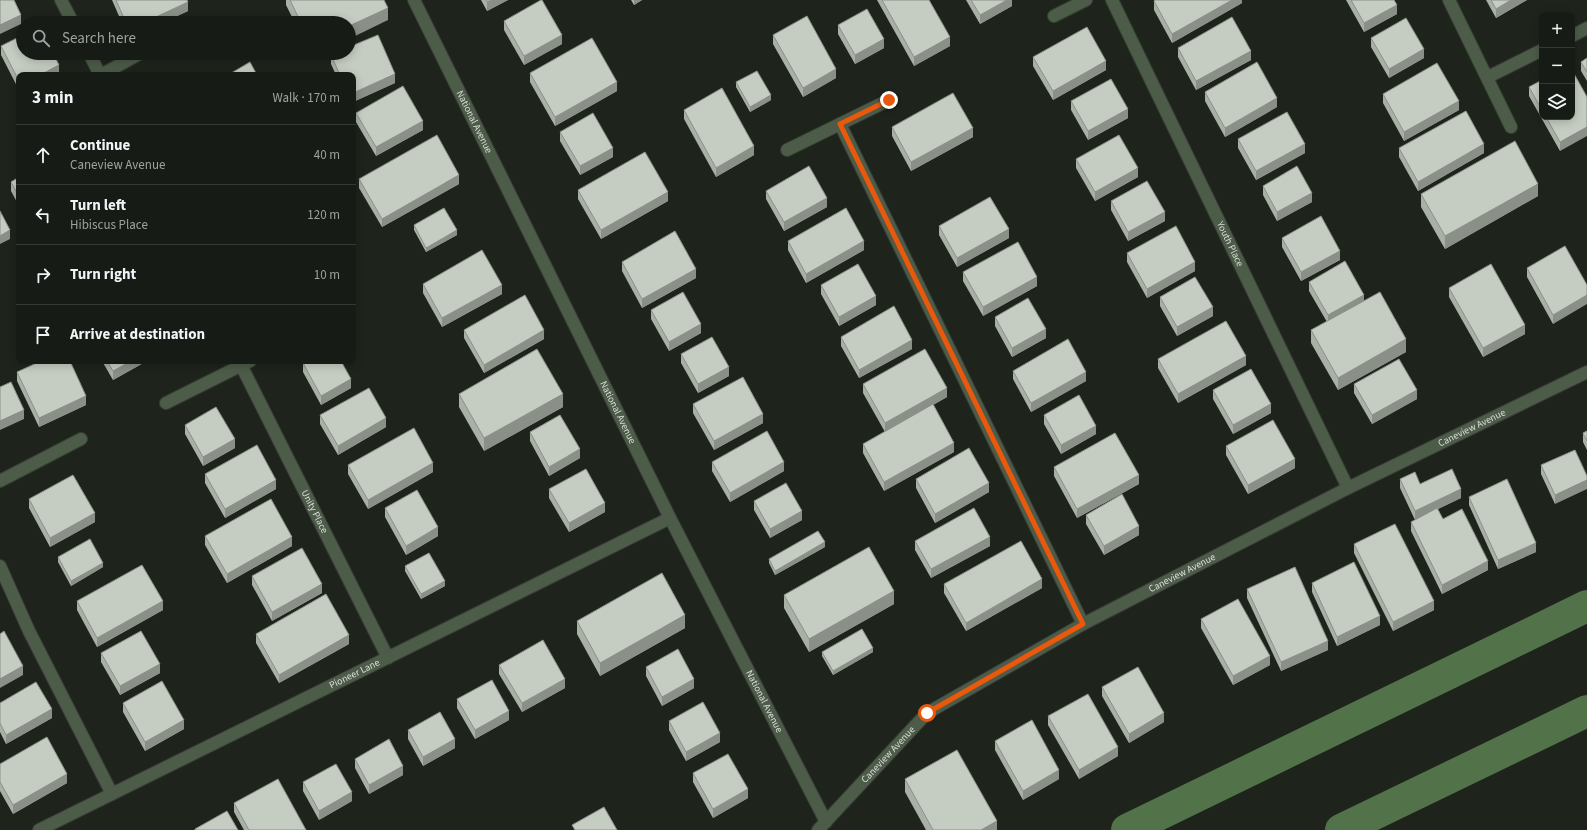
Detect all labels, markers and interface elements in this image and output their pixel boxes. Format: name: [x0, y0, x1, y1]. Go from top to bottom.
map controls: [1539, 12, 1575, 120]
button: +: [1539, 12, 1575, 48]
search box: [16, 16, 356, 60]
icon: search: [30, 27, 52, 49]
text: Search here: [62, 28, 136, 49]
button: −: [1539, 48, 1575, 84]
button: layers: [1539, 84, 1575, 120]
text: 3 min: [32, 86, 73, 110]
street label: National Avenue: [453, 88, 496, 156]
text: Walk · 170 m: [272, 89, 340, 107]
route end: [880, 91, 898, 109]
text: Continue: [70, 135, 130, 156]
icon: ahead: [32, 144, 54, 166]
text: 40 m: [314, 146, 340, 164]
text: Caneview Avenue: [70, 156, 165, 174]
text: Turn left: [70, 195, 126, 216]
icon: left: [32, 204, 54, 226]
text: 120 m: [307, 206, 340, 224]
text: Hibiscus Place: [70, 216, 148, 234]
street label: Youth Place: [1213, 218, 1247, 269]
icon: right: [32, 264, 54, 286]
text: Turn right: [70, 264, 136, 285]
text: 10 m: [314, 266, 340, 284]
icon: arrive: [32, 324, 54, 346]
text: Arrive at destination: [70, 324, 205, 345]
street label: National Avenue: [596, 379, 639, 446]
street label: Caneview Avenue: [1436, 406, 1508, 450]
street label: Unity Place: [298, 487, 331, 536]
street label: Caneview Avenue: [1146, 550, 1218, 596]
street label: Pioneer Lane: [327, 656, 382, 692]
street label: National Avenue: [742, 668, 786, 735]
route start: [918, 704, 936, 722]
street label: Caneview Avenue: [858, 723, 918, 786]

